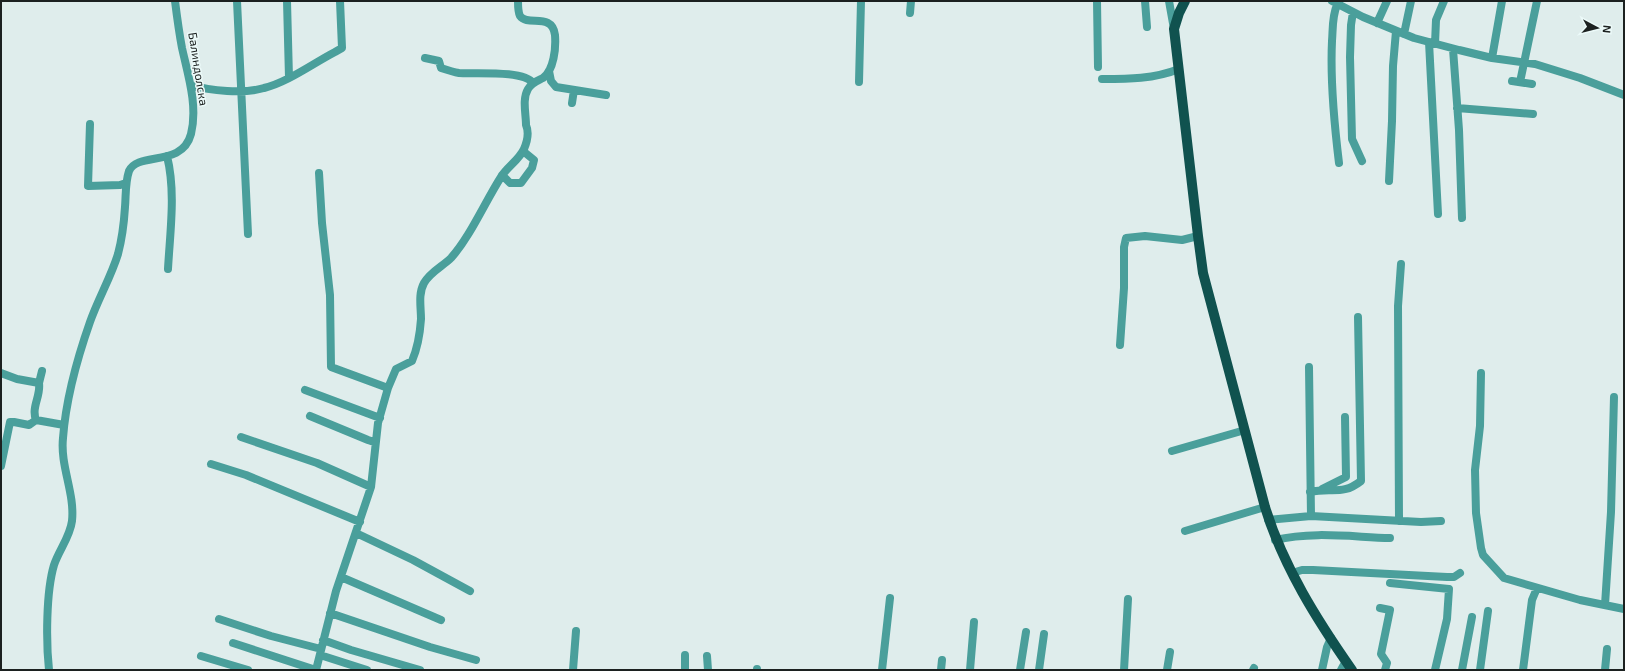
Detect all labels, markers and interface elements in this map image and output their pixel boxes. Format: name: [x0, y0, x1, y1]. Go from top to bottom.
north arrow: [1577, 8, 1617, 48]
text: N: [1600, 25, 1614, 34]
street label: Балиндолска: [186, 31, 212, 107]

